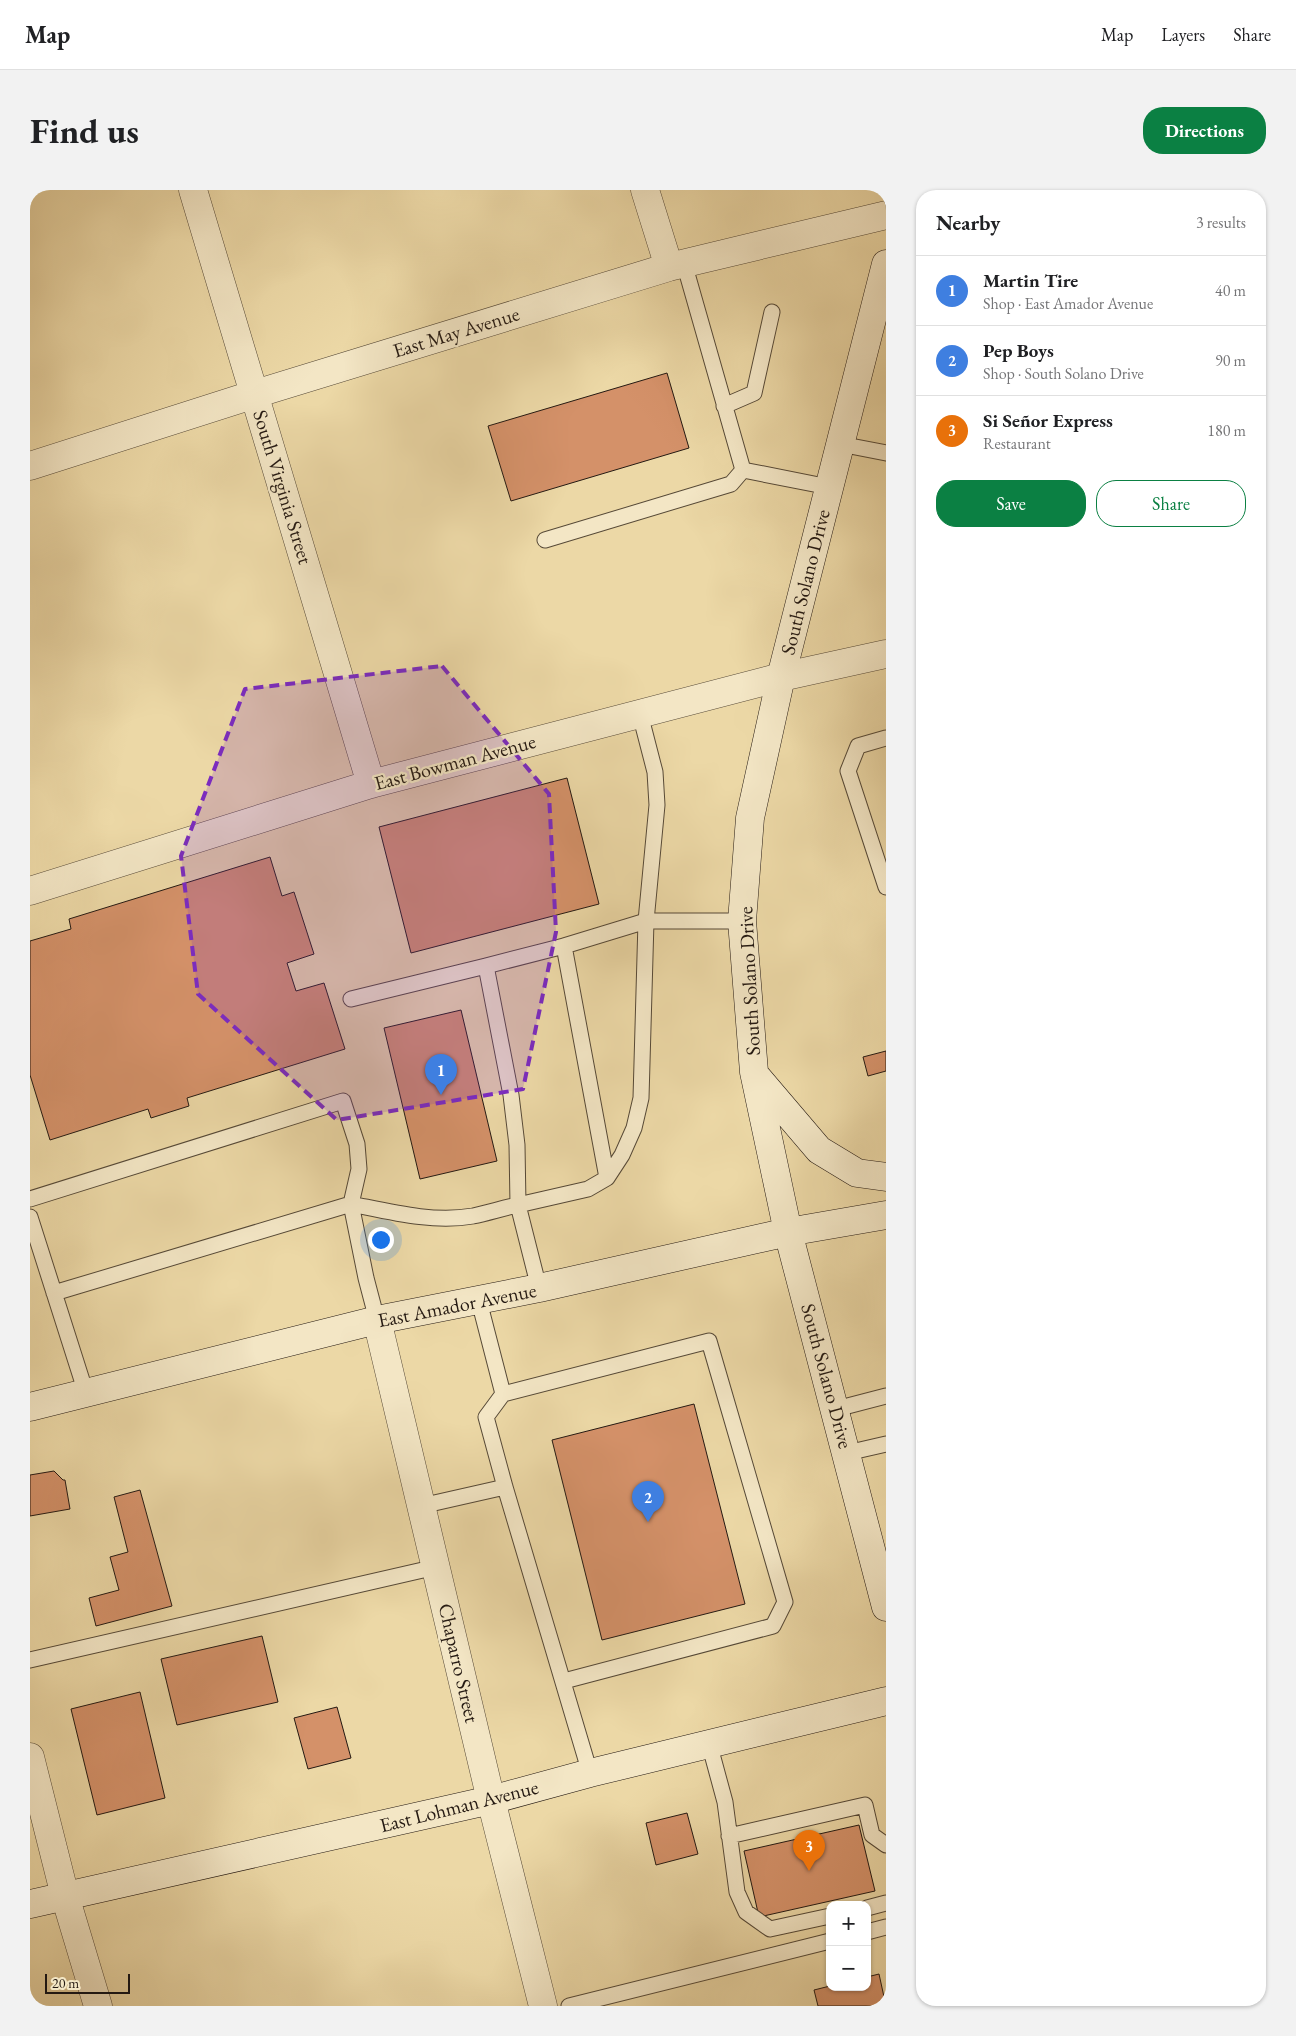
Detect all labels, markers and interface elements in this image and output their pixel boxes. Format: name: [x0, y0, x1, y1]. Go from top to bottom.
text: Map: [25, 19, 70, 50]
text: Map: [1101, 23, 1133, 46]
text: Layers: [1161, 23, 1205, 46]
text: Share: [1233, 23, 1271, 46]
button: Directions: [1143, 107, 1266, 154]
text: Find us: [30, 108, 139, 153]
text: Nearby: [936, 209, 1000, 236]
text: 3 results: [1196, 212, 1246, 233]
text: Martin Tire: [983, 268, 1078, 293]
text: 1: [948, 280, 956, 301]
text: 40 m: [1215, 280, 1246, 301]
text: Shop · East Amador Avenue: [983, 293, 1153, 314]
street label: East May Avenue: [390, 300, 523, 364]
text: Pep Boys: [983, 338, 1054, 363]
text: 2: [948, 350, 956, 371]
text: 90 m: [1215, 350, 1246, 371]
text: Shop · South Solano Drive: [983, 363, 1144, 384]
street label: South Virginia Street: [247, 407, 319, 568]
text: Si Señor Express: [983, 408, 1113, 433]
text: 3: [948, 420, 956, 441]
text: 180 m: [1207, 420, 1246, 441]
text: Restaurant: [983, 433, 1051, 454]
button: Save: [936, 480, 1086, 527]
button: Share: [1096, 480, 1246, 527]
street label: South Solano Drive: [774, 506, 836, 658]
street label: East Bowman Avenue: [371, 728, 539, 796]
street label: South Solano Drive: [732, 906, 766, 1056]
pin: 1: [425, 1054, 457, 1095]
your location: [368, 1227, 394, 1253]
street label: East Amador Avenue: [376, 1277, 539, 1333]
street label: South Solano Drive: [795, 1301, 859, 1452]
pin: 2: [632, 1481, 664, 1522]
street label: Chaparro Street: [433, 1601, 486, 1726]
street label: East Lohman Avenue: [377, 1774, 541, 1838]
pin: 3: [793, 1830, 825, 1871]
map controls: [826, 1901, 871, 1991]
button: +: [826, 1901, 871, 1946]
button: −: [826, 1946, 871, 1991]
scale bar: [45, 1971, 130, 1994]
text: 20 m: [52, 1974, 79, 1992]

